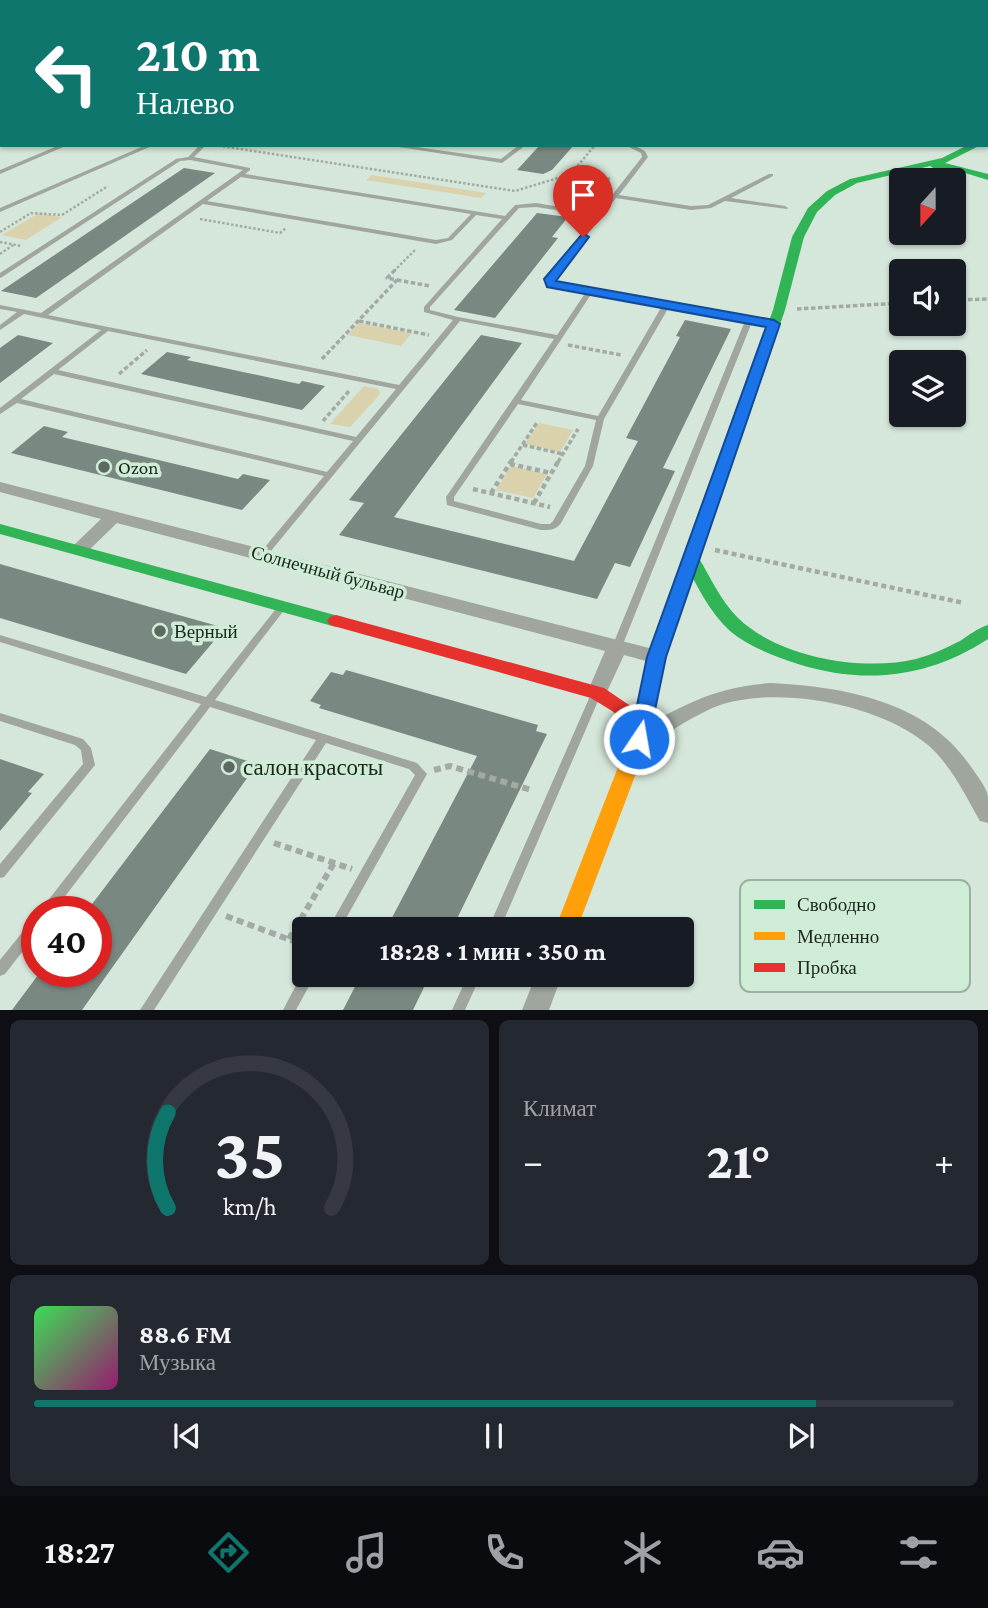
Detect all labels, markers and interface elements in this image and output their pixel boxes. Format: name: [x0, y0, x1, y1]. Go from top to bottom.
text: 210 m: [136, 27, 260, 82]
icon: left: [21, 28, 112, 119]
text: Налево: [136, 85, 235, 121]
pin: [553, 165, 613, 237]
north arrow: [889, 168, 966, 245]
map controls: [889, 168, 966, 427]
icon: arrive: [564, 176, 602, 214]
button: sound: [889, 259, 966, 336]
button: layers: [889, 350, 966, 427]
place label: Ozon: [118, 457, 158, 478]
marker: Ozon: [96, 459, 112, 475]
street label: Солнечный бульвар: [249, 541, 407, 603]
place label: Верный: [174, 621, 238, 642]
marker: Верный: [152, 623, 168, 639]
position arrow: [602, 702, 676, 776]
place label: салон красоты: [243, 754, 383, 780]
marker: салон красоты: [221, 759, 237, 775]
legend: [740, 880, 970, 992]
text: Свободно: [797, 894, 876, 915]
speed limit sign: 40: [21, 896, 112, 987]
text: Медленно: [797, 926, 879, 947]
text: 18:28 · 1 мин · 350 m: [380, 937, 606, 966]
text: Пробка: [797, 957, 857, 978]
text: Климат: [523, 1095, 596, 1121]
text: 35: [214, 1114, 285, 1195]
text: 21°: [706, 1131, 771, 1189]
text: −: [523, 1140, 543, 1182]
text: +: [934, 1140, 954, 1182]
text: km/h: [223, 1193, 276, 1220]
text: 88.6 FM: [139, 1320, 232, 1349]
text: Музыка: [139, 1349, 216, 1375]
icon: previous: [168, 1417, 206, 1455]
icon: pause: [475, 1417, 513, 1455]
icon: next: [782, 1417, 820, 1455]
icon: directions: [204, 1528, 253, 1577]
icon: music: [342, 1528, 391, 1577]
icon: phone: [480, 1528, 529, 1577]
icon: climate: [618, 1528, 667, 1577]
icon: car: [756, 1528, 805, 1577]
icon: filters: [894, 1528, 943, 1577]
text: 18:27: [45, 1534, 115, 1570]

